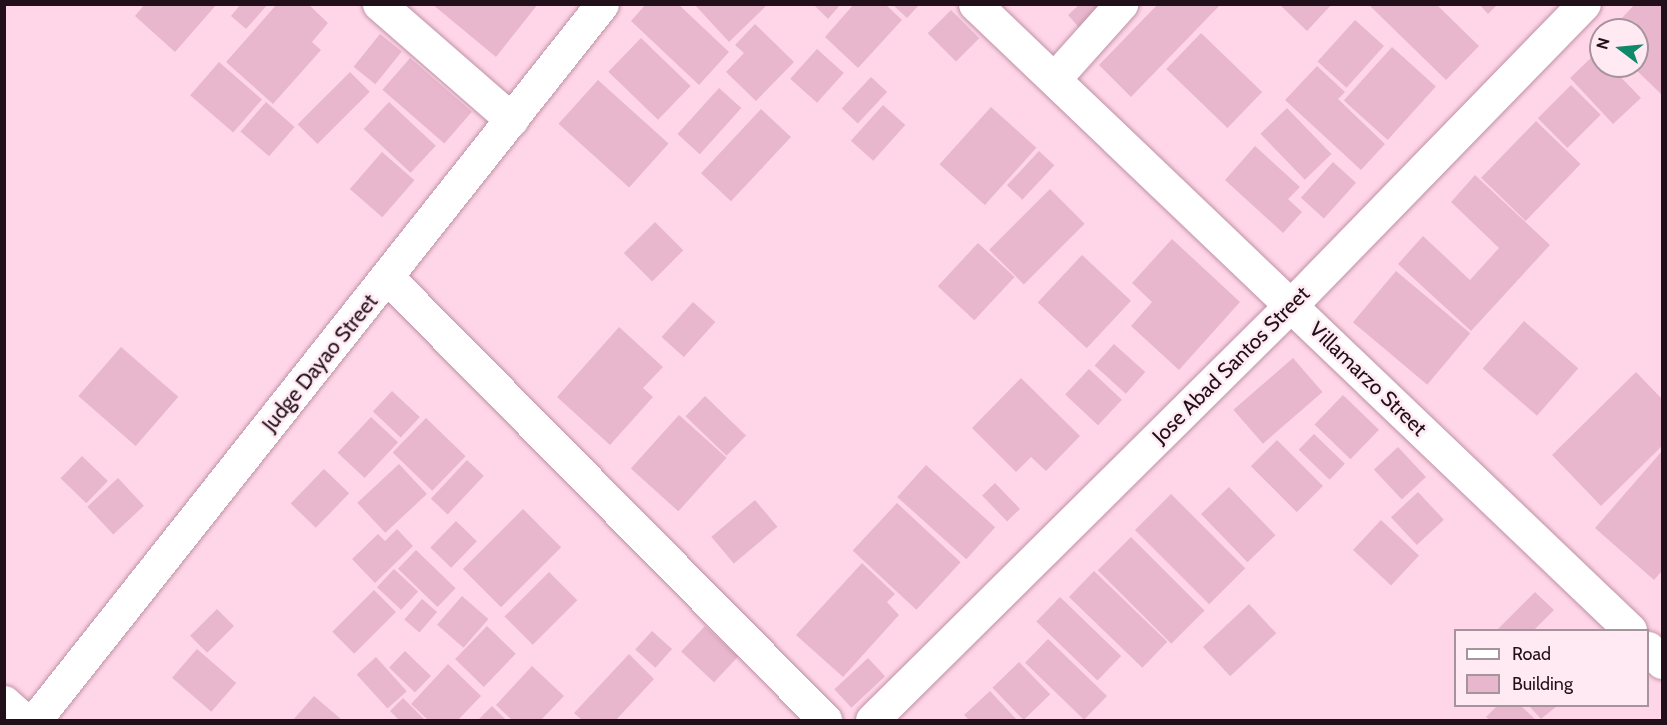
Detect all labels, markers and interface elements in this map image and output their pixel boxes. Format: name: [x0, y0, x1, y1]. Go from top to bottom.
north arrow: [1589, 18, 1649, 78]
text: N: [1592, 35, 1614, 52]
street label: Jose Abad Santos Street: [1147, 281, 1315, 449]
street label: Judge Dayao Street: [257, 289, 383, 437]
street label: Villamarzo Street: [1304, 317, 1432, 441]
legend: [1454, 629, 1649, 707]
text: Road: [1512, 643, 1551, 665]
text: Building: [1512, 673, 1573, 695]

